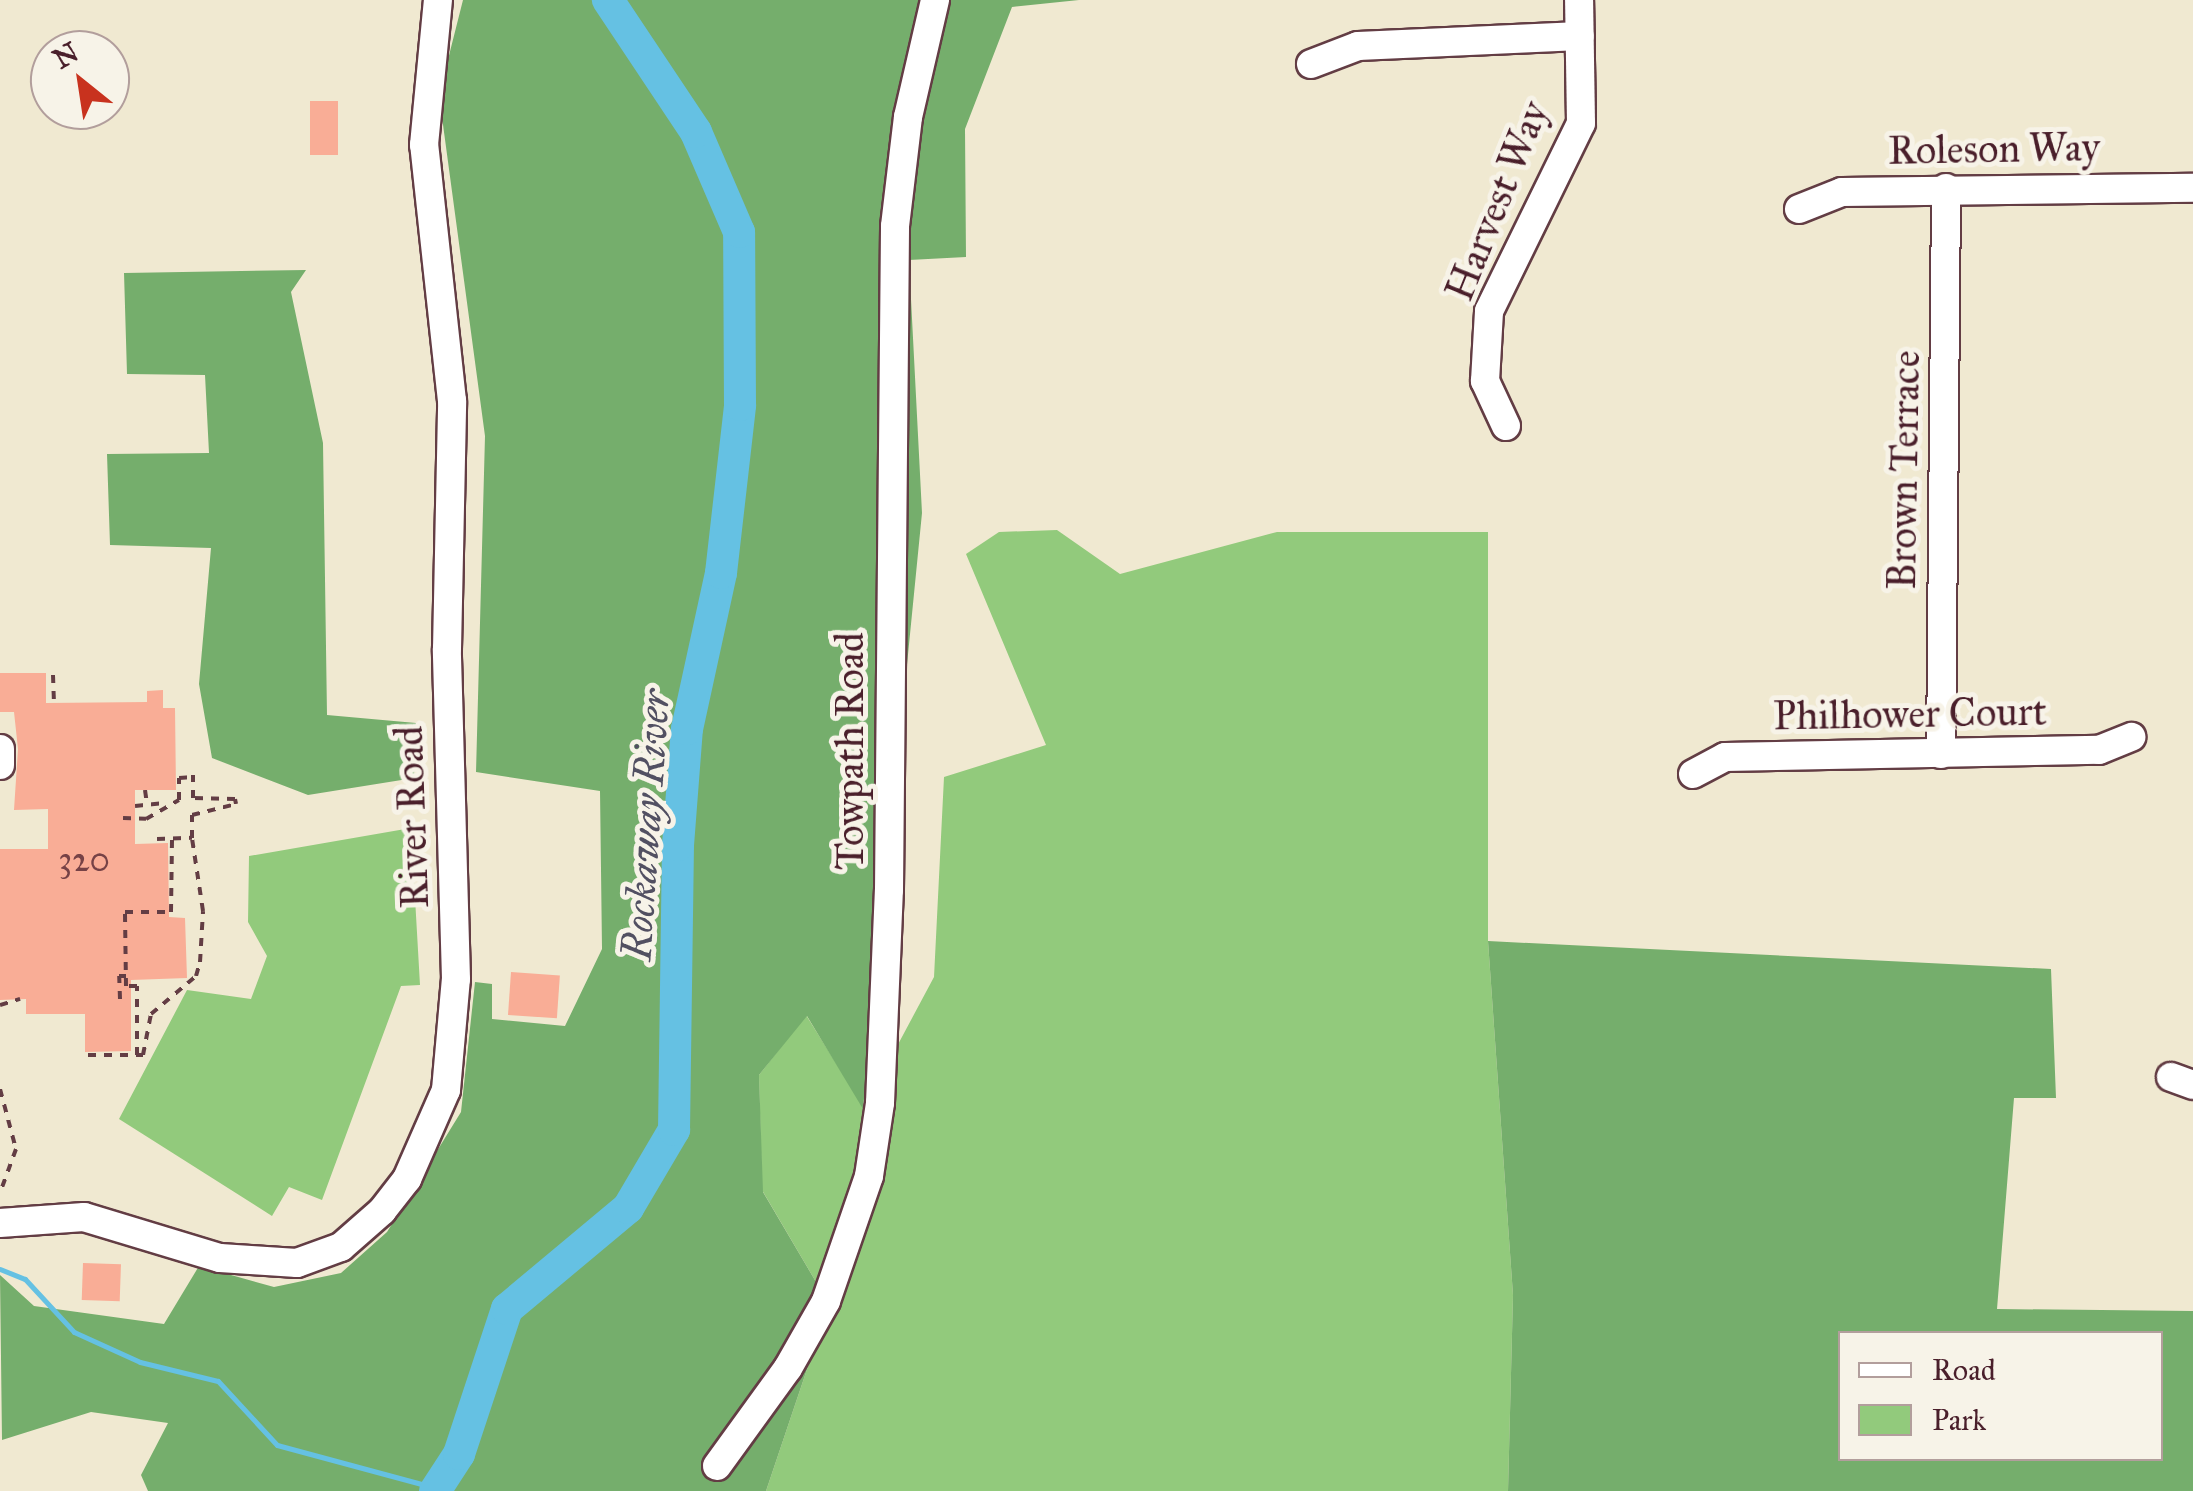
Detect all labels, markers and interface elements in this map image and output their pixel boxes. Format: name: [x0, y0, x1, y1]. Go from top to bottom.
north arrow: [30, 30, 130, 130]
text: N: [47, 34, 85, 76]
street label: Harvest Way: [1435, 94, 1559, 308]
street label: Roleson Way: [1888, 123, 2100, 175]
street label: Brown Terrace: [1878, 350, 1930, 590]
street label: Towpath Road: [826, 632, 874, 870]
water label: Rockaway River: [611, 688, 681, 962]
street label: Philhower Court: [1773, 688, 2047, 740]
street label: River Road: [385, 725, 439, 909]
house number: 320: [58, 839, 110, 881]
legend: [1838, 1331, 2163, 1461]
text: Road: [1932, 1352, 1996, 1388]
text: Park: [1932, 1402, 1986, 1438]

